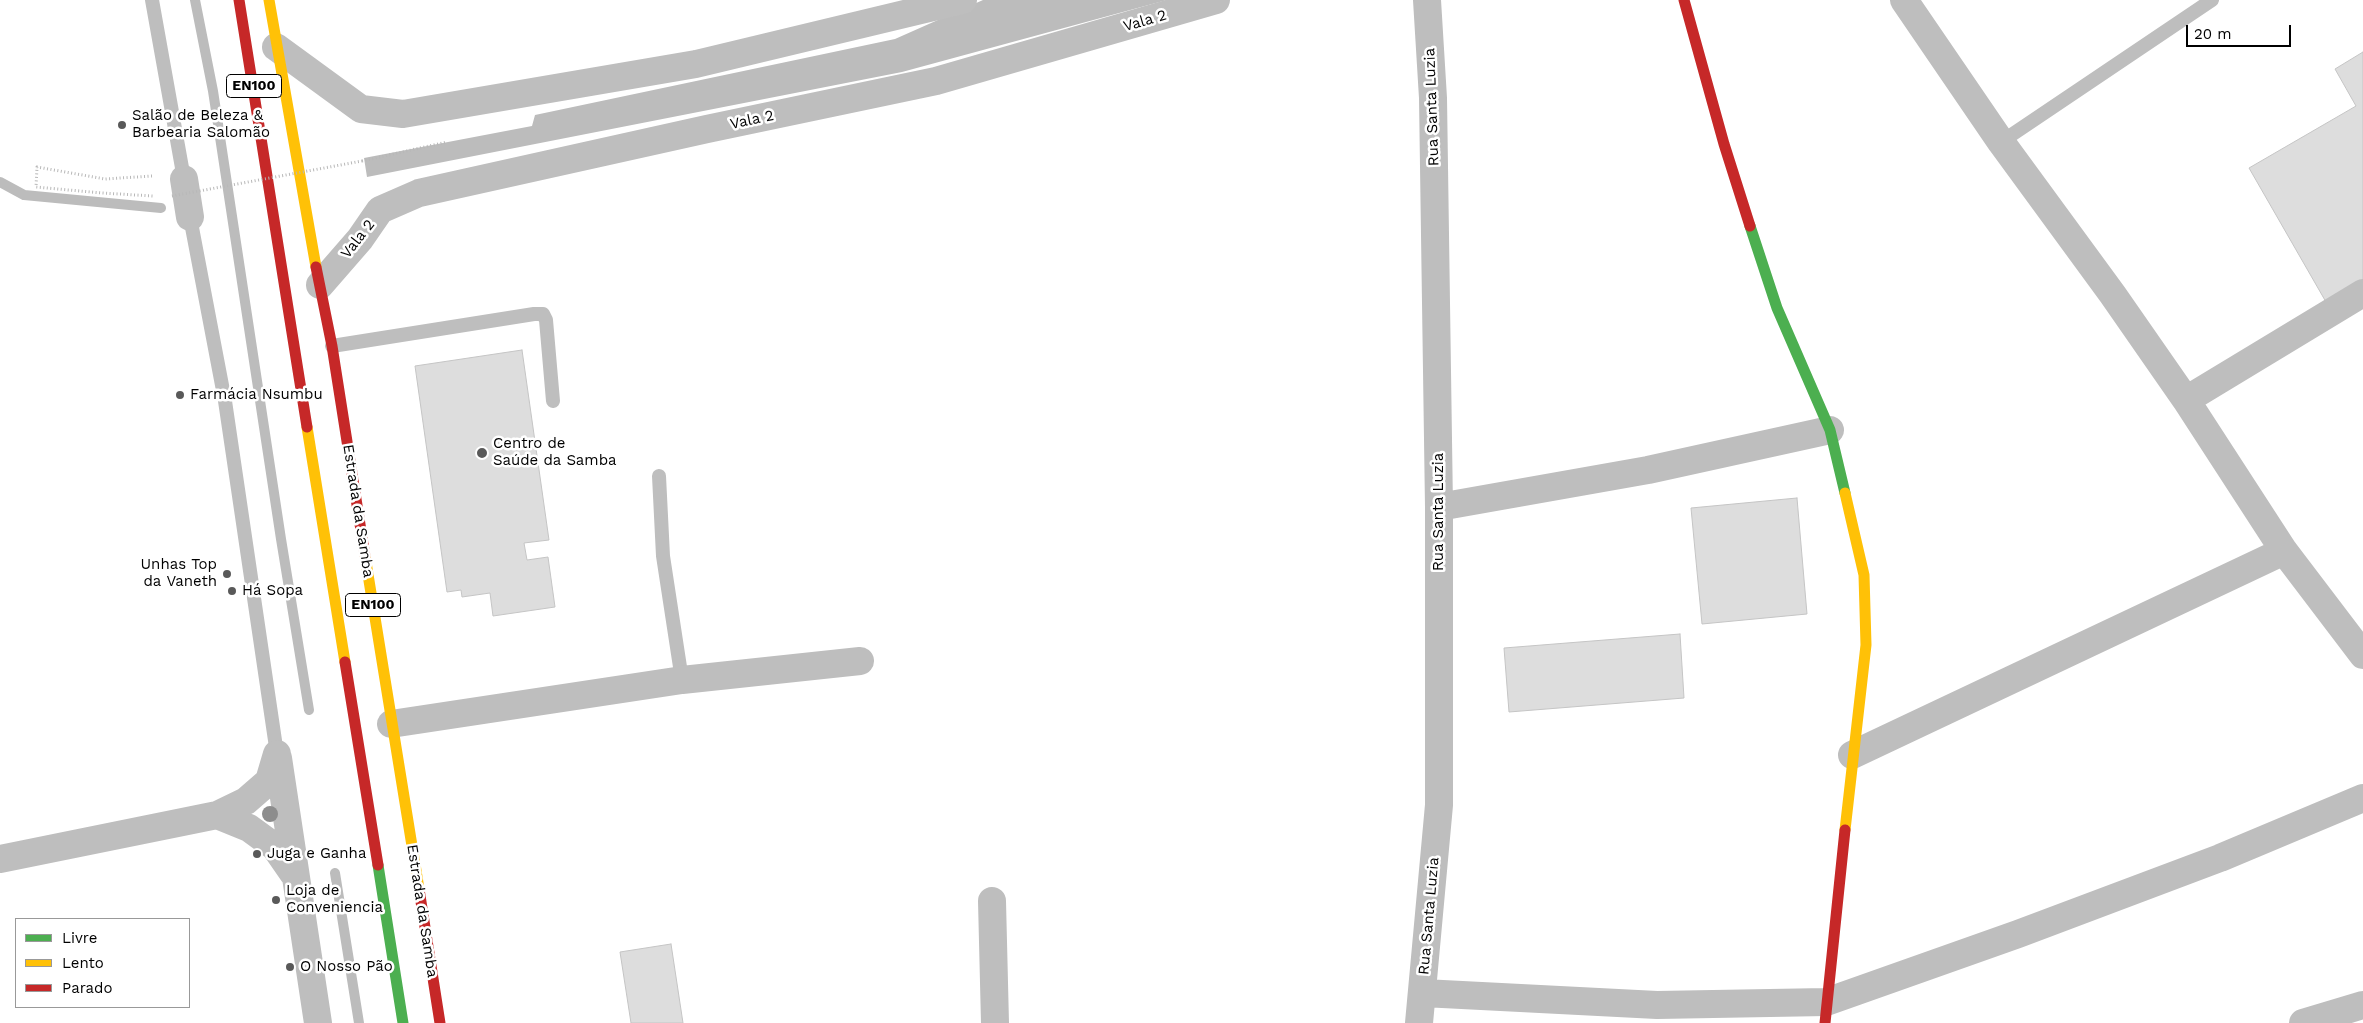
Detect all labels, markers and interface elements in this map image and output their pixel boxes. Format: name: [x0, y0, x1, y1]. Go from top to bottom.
street label: Vala 2: [1121, 6, 1169, 36]
scale bar: [2188, 15, 2293, 47]
text: 20 m: [2194, 25, 2232, 43]
street label: Rua Santa Luzia: [1421, 48, 1443, 166]
road number: EN100: [226, 74, 282, 98]
place label: Salão de Beleza & Barbearia Salomão: [132, 107, 270, 142]
street label: Vala 2: [728, 107, 776, 133]
marker: Salão de Beleza & Barbearia Salomão: [116, 119, 128, 131]
street label: Vala 2: [337, 216, 379, 262]
place label: Farmácia Nsumbu: [190, 386, 323, 404]
marker: Farmácia Nsumbu: [174, 389, 186, 401]
place label: Centro de Saúde da Samba: [493, 435, 617, 470]
street label: Estrada da Samba: [339, 443, 377, 579]
marker: Centro de Saúde da Samba: [475, 446, 489, 460]
street label: Rua Santa Luzia: [1430, 453, 1448, 571]
place label: Unhas Top da Vaneth: [141, 556, 217, 591]
marker: Unhas Top da Vaneth: [221, 568, 233, 580]
place label: Há Sopa: [242, 582, 303, 600]
marker: Há Sopa: [226, 585, 238, 597]
road number: EN100: [346, 594, 400, 616]
street label: Estrada da Samba: [403, 843, 441, 979]
place label: Juga e Ganha: [267, 845, 366, 863]
marker: Juga e Ganha: [251, 848, 263, 860]
street label: Rua Santa Luzia: [1415, 856, 1443, 976]
place label: Loja de Conveniencia: [286, 882, 383, 917]
marker: Loja de Conveniencia: [270, 894, 282, 906]
legend: [15, 918, 190, 1008]
text: Livre: [62, 929, 97, 947]
text: Lento: [62, 954, 104, 972]
place label: O Nosso Pão: [300, 958, 393, 976]
marker: O Nosso Pão: [284, 961, 296, 973]
text: Parado: [62, 979, 112, 997]

